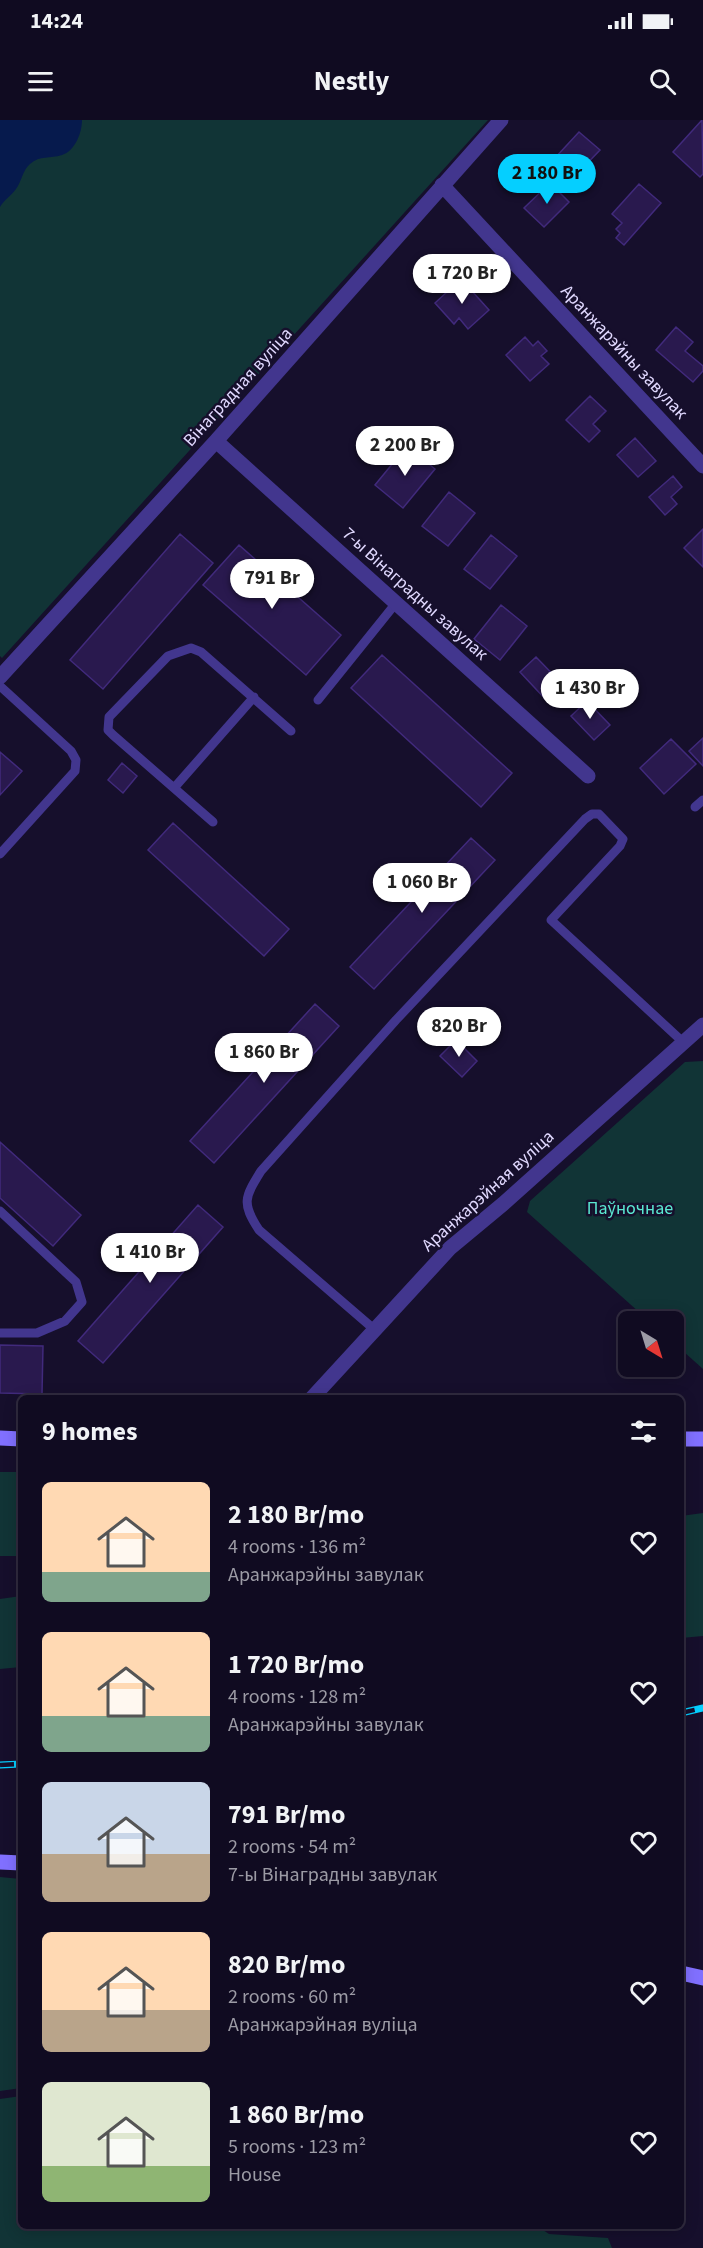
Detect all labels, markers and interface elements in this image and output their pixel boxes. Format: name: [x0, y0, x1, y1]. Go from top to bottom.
text: 14:24: [30, 5, 83, 37]
text: Nestly: [314, 62, 389, 101]
icon: menu: [24, 65, 57, 98]
icon: search: [646, 65, 679, 98]
pin: 2 180 Br: [485, 154, 609, 205]
text: 2 180 Br: [512, 159, 582, 187]
pin: 1 720 Br: [400, 254, 524, 305]
text: 1 720 Br: [427, 259, 497, 287]
street label: Аранжарэйны завулак: [555, 279, 693, 425]
street label: Вінаградная вуліца: [178, 322, 298, 452]
pin: 2 200 Br: [343, 426, 467, 477]
text: 2 200 Br: [370, 431, 440, 459]
street label: 7-ы Вінаградны завулак: [337, 522, 493, 666]
pin: 791 Br: [223, 559, 321, 610]
text: 791 Br: [244, 564, 300, 592]
pin: 1 430 Br: [528, 669, 652, 720]
text: 1 430 Br: [555, 674, 625, 702]
pin: 1 060 Br: [360, 863, 484, 914]
text: 1 060 Br: [387, 868, 457, 896]
pin: 820 Br: [410, 1007, 508, 1058]
text: 820 Br: [431, 1012, 487, 1040]
pin: 1 860 Br: [202, 1033, 326, 1084]
text: 1 860 Br: [229, 1038, 299, 1066]
street label: Аранжарэйная вуліца: [416, 1125, 560, 1257]
park label: Паўночнае: [587, 1196, 673, 1221]
pin: 1 410 Br: [88, 1233, 212, 1284]
text: 1 410 Br: [115, 1238, 185, 1266]
north arrow: [618, 1311, 684, 1377]
map controls: [618, 1311, 684, 1377]
text: 9 homes: [42, 1413, 137, 1450]
icon: filters: [627, 1415, 660, 1448]
text: 2 180 Br/mo: [228, 1496, 364, 1533]
icon: home: [90, 1506, 162, 1578]
icon: heart: [627, 1526, 660, 1559]
text: 4 rooms · 136 m²: [228, 1533, 366, 1561]
text: Аранжарэйны завулак: [228, 1561, 424, 1589]
text: 1 720 Br/mo: [228, 1646, 364, 1683]
icon: home: [90, 1656, 162, 1728]
icon: heart: [627, 1676, 660, 1709]
text: 4 rooms · 128 m²: [228, 1683, 366, 1711]
text: Аранжарэйны завулак: [228, 1711, 424, 1739]
text: 791 Br/mo: [228, 1796, 345, 1833]
icon: home: [90, 1806, 162, 1878]
icon: heart: [627, 1826, 660, 1859]
text: 2 rooms · 54 m²: [228, 1833, 356, 1861]
text: 7-ы Вінаградны завулак: [228, 1861, 437, 1889]
text: 820 Br/mo: [228, 1946, 345, 1983]
icon: home: [90, 1956, 162, 2028]
icon: heart: [627, 1976, 660, 2009]
text: 2 rooms · 60 m²: [228, 1983, 356, 2011]
text: Аранжарэйная вуліца: [228, 2011, 418, 2039]
text: 1 860 Br/mo: [228, 2096, 364, 2133]
icon: home: [90, 2106, 162, 2178]
icon: heart: [627, 2126, 660, 2159]
text: 5 rooms · 123 m²: [228, 2133, 366, 2161]
text: House: [228, 2161, 281, 2189]

